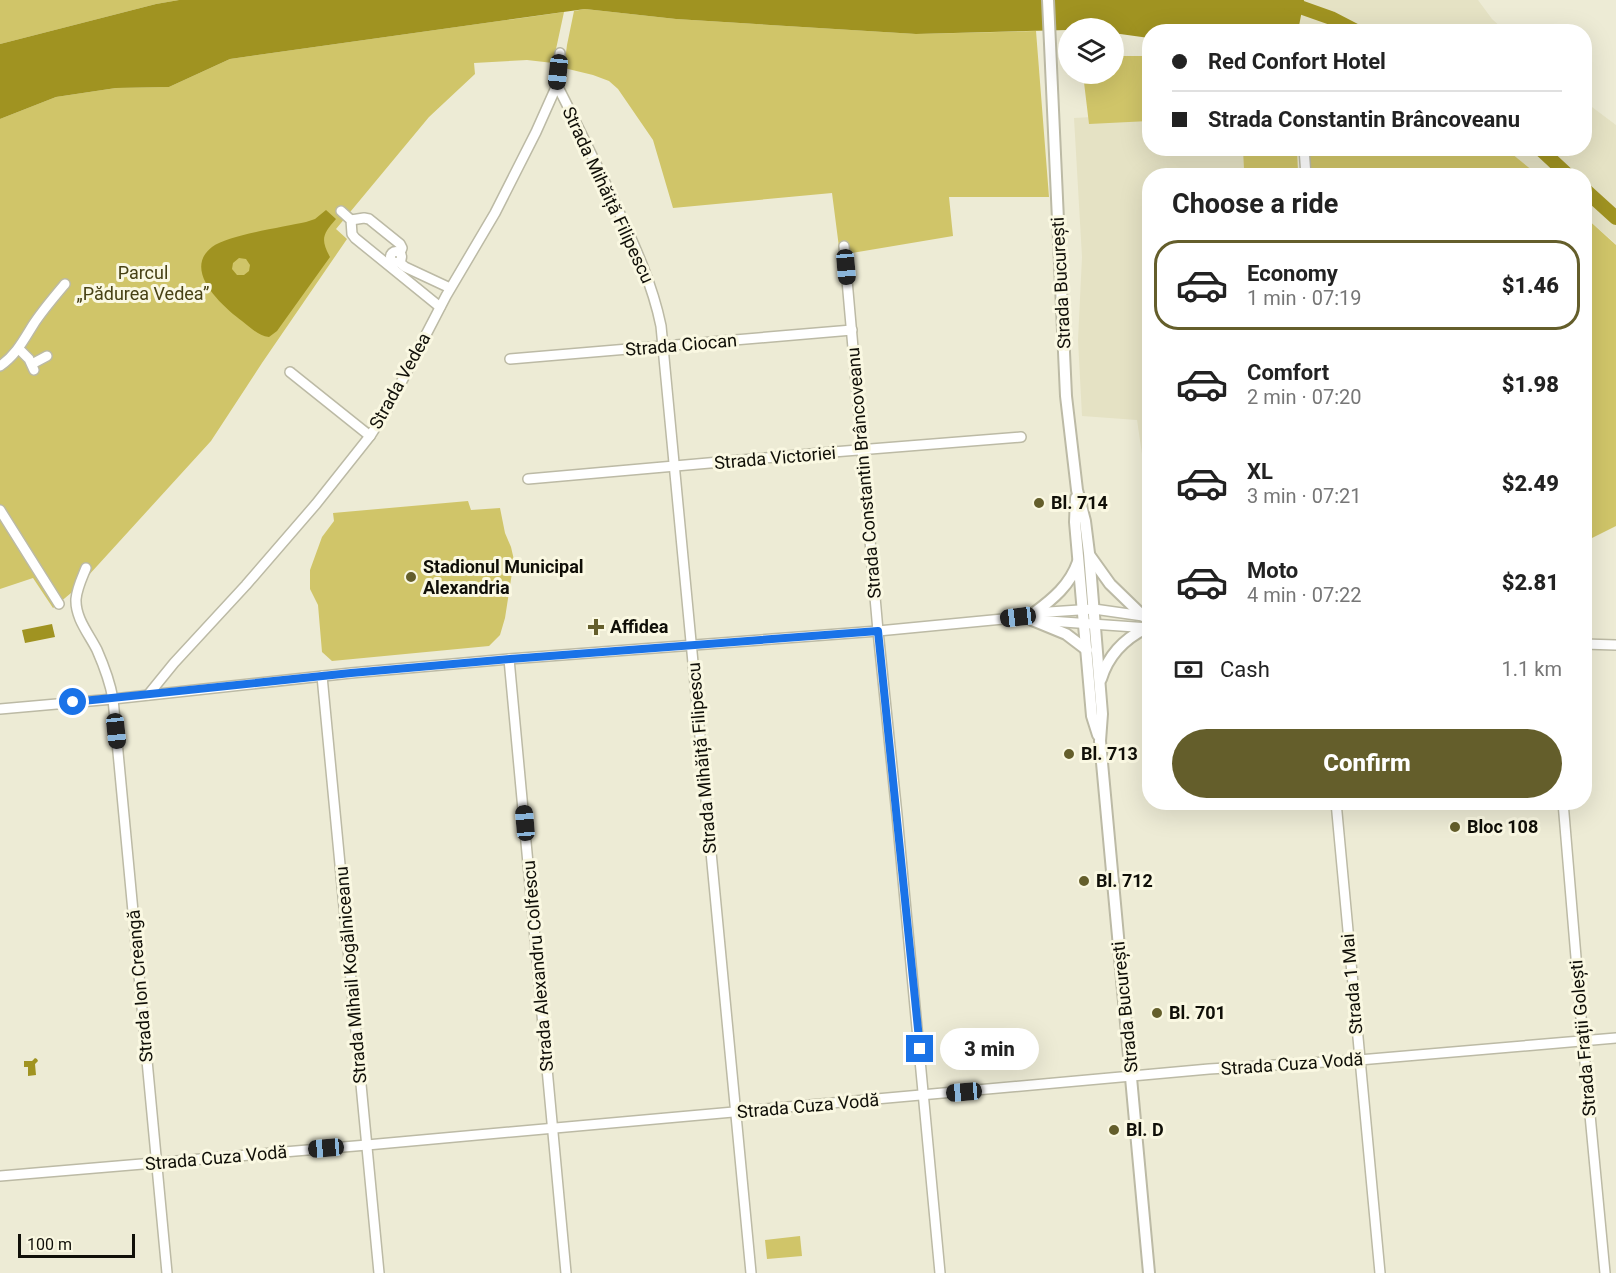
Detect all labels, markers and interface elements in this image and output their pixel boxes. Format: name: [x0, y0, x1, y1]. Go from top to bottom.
map controls: [1058, 18, 1124, 84]
button: layers: [1058, 18, 1124, 84]
text: Red Confort Hotel: [1208, 49, 1386, 74]
car: [547, 53, 569, 91]
street label: Strada Mihăiță Filipescu: [557, 103, 659, 287]
text: Strada Constantin Brâncoveanu: [1208, 107, 1520, 132]
text: Choose a ride: [1172, 188, 1338, 220]
street label: Strada București: [1047, 216, 1075, 350]
car: [835, 248, 857, 286]
icon: car: [1175, 258, 1229, 312]
text: Economy: [1247, 261, 1338, 286]
park label: Parcul „Pădurea Vedea”: [76, 262, 210, 304]
text: $1.46: [1502, 273, 1559, 298]
text: 1 min · 07:19: [1247, 286, 1362, 310]
street label: Strada Vedea: [365, 329, 435, 432]
street label: Strada Ciocan: [624, 329, 738, 360]
street label: Strada Constantin Brâncoveanu: [842, 347, 885, 600]
icon: car: [1175, 357, 1229, 411]
text: Comfort: [1247, 360, 1329, 385]
text: $1.98: [1502, 372, 1559, 397]
text: 2 min · 07:20: [1247, 385, 1362, 409]
street label: Strada Victoriei: [713, 442, 837, 473]
icon: car: [1175, 456, 1229, 510]
text: XL: [1247, 459, 1273, 484]
text: $2.49: [1502, 471, 1559, 496]
text: 3 min · 07:21: [1247, 484, 1362, 508]
place label: Bl. 714: [1051, 492, 1108, 513]
marker: Bl. 714: [1032, 496, 1046, 510]
icon: car: [1175, 555, 1229, 609]
place label: Stadionul Municipal Alexandria: [423, 556, 584, 598]
text: Moto: [1247, 558, 1298, 583]
marker: Stadionul Municipal Alexandria: [404, 570, 418, 584]
text: $2.81: [1502, 570, 1559, 595]
text: 4 min · 07:22: [1247, 583, 1362, 607]
car: [999, 606, 1037, 628]
place label: Affidea: [610, 616, 669, 637]
marker: Affidea: [587, 618, 605, 636]
icon: cash: [1172, 653, 1205, 686]
text: Cash: [1220, 657, 1270, 682]
text: 1.1 km: [1502, 657, 1562, 681]
street label: Strada Mihăiță Filipescu: [683, 661, 721, 855]
route start: [59, 688, 86, 715]
car: [105, 712, 127, 750]
button: Confirm: [1172, 729, 1562, 798]
place label: Bl. 713: [1081, 743, 1138, 764]
marker: Bl. 713: [1062, 747, 1076, 761]
car: [514, 804, 536, 842]
place label: Bloc 108: [1467, 816, 1538, 837]
marker: Bloc 108: [1448, 820, 1462, 834]
street label: Strada Alexandru Colfescu: [518, 859, 557, 1073]
street label: Strada Mihail Kogălniceanu: [331, 866, 370, 1085]
place label: Bl. 712: [1096, 870, 1153, 891]
marker: Bl. 712: [1077, 874, 1091, 888]
street label: Strada Ion Creangă: [122, 909, 157, 1063]
street label: Strada 1 Mai: [1337, 933, 1366, 1035]
street label: Strada București: [1107, 940, 1143, 1074]
street label: Strada Frații Golești: [1565, 959, 1601, 1117]
place label: Bl. 701: [1169, 1002, 1226, 1023]
marker: Bl. 701: [1150, 1006, 1164, 1020]
callout: 3 min: [941, 1028, 1040, 1070]
route end: [906, 1035, 933, 1062]
text: 3 min: [964, 1037, 1015, 1061]
street label: Strada Cuza Vodă: [1220, 1048, 1364, 1079]
car: [945, 1081, 983, 1103]
street label: Strada Cuza Vodă: [736, 1089, 880, 1122]
place label: Bl. D: [1126, 1119, 1164, 1140]
marker: Bl. D: [1107, 1123, 1121, 1137]
car: [307, 1137, 345, 1159]
street label: Strada Cuza Vodă: [144, 1141, 288, 1174]
scale bar: [18, 1231, 135, 1258]
text: 100 m: [27, 1235, 72, 1254]

